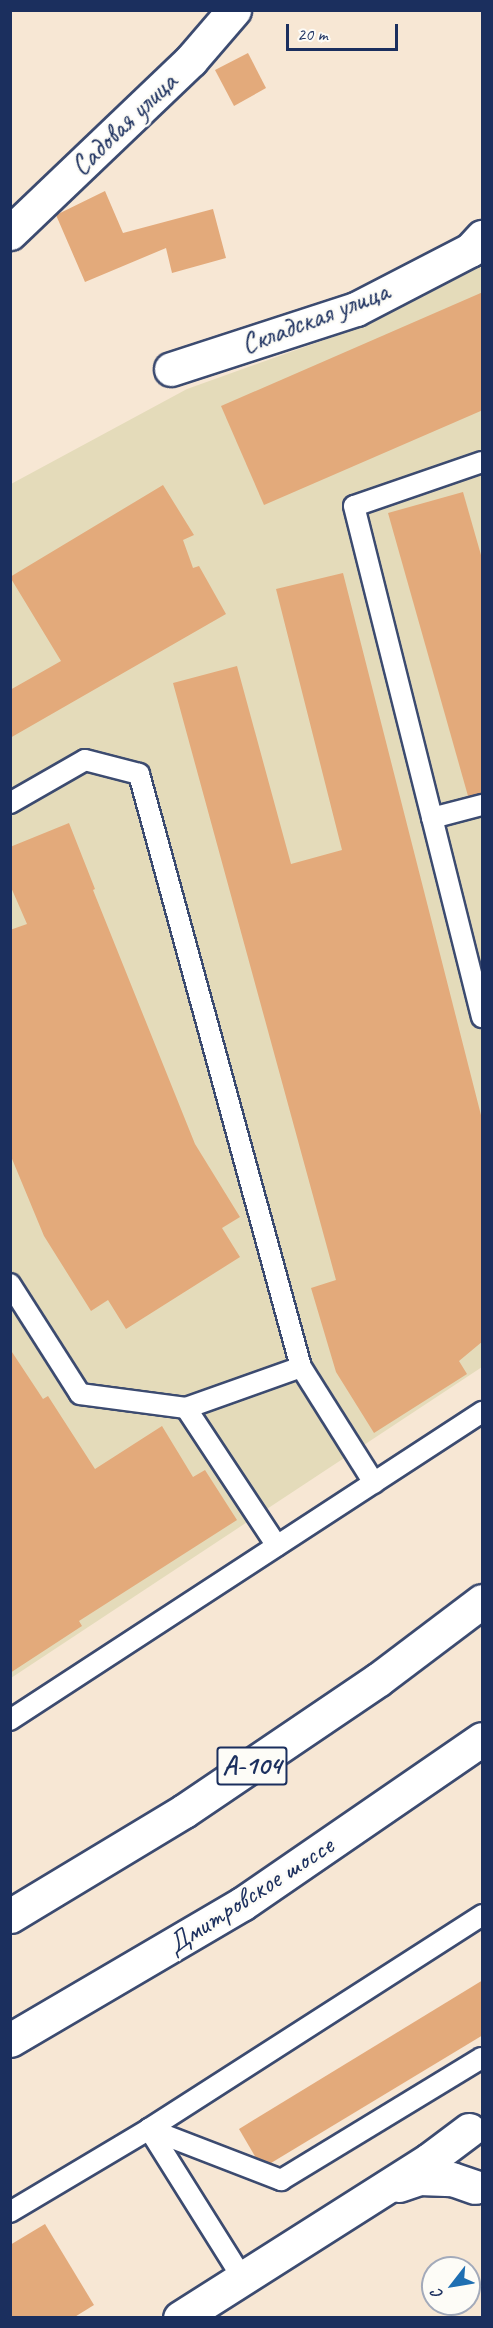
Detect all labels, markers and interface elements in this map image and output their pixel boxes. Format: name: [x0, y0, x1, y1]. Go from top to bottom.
scale bar: [289, 12, 402, 50]
text: 20 m: [297, 23, 328, 45]
street label: Садовая улица: [63, 65, 185, 183]
street label: Складская улица: [237, 275, 393, 361]
road number: А-104: [216, 1742, 288, 1790]
street label: Дмитровское шоссе: [160, 1829, 340, 1961]
north arrow: [421, 2256, 481, 2316]
text: С: [427, 2286, 448, 2303]

